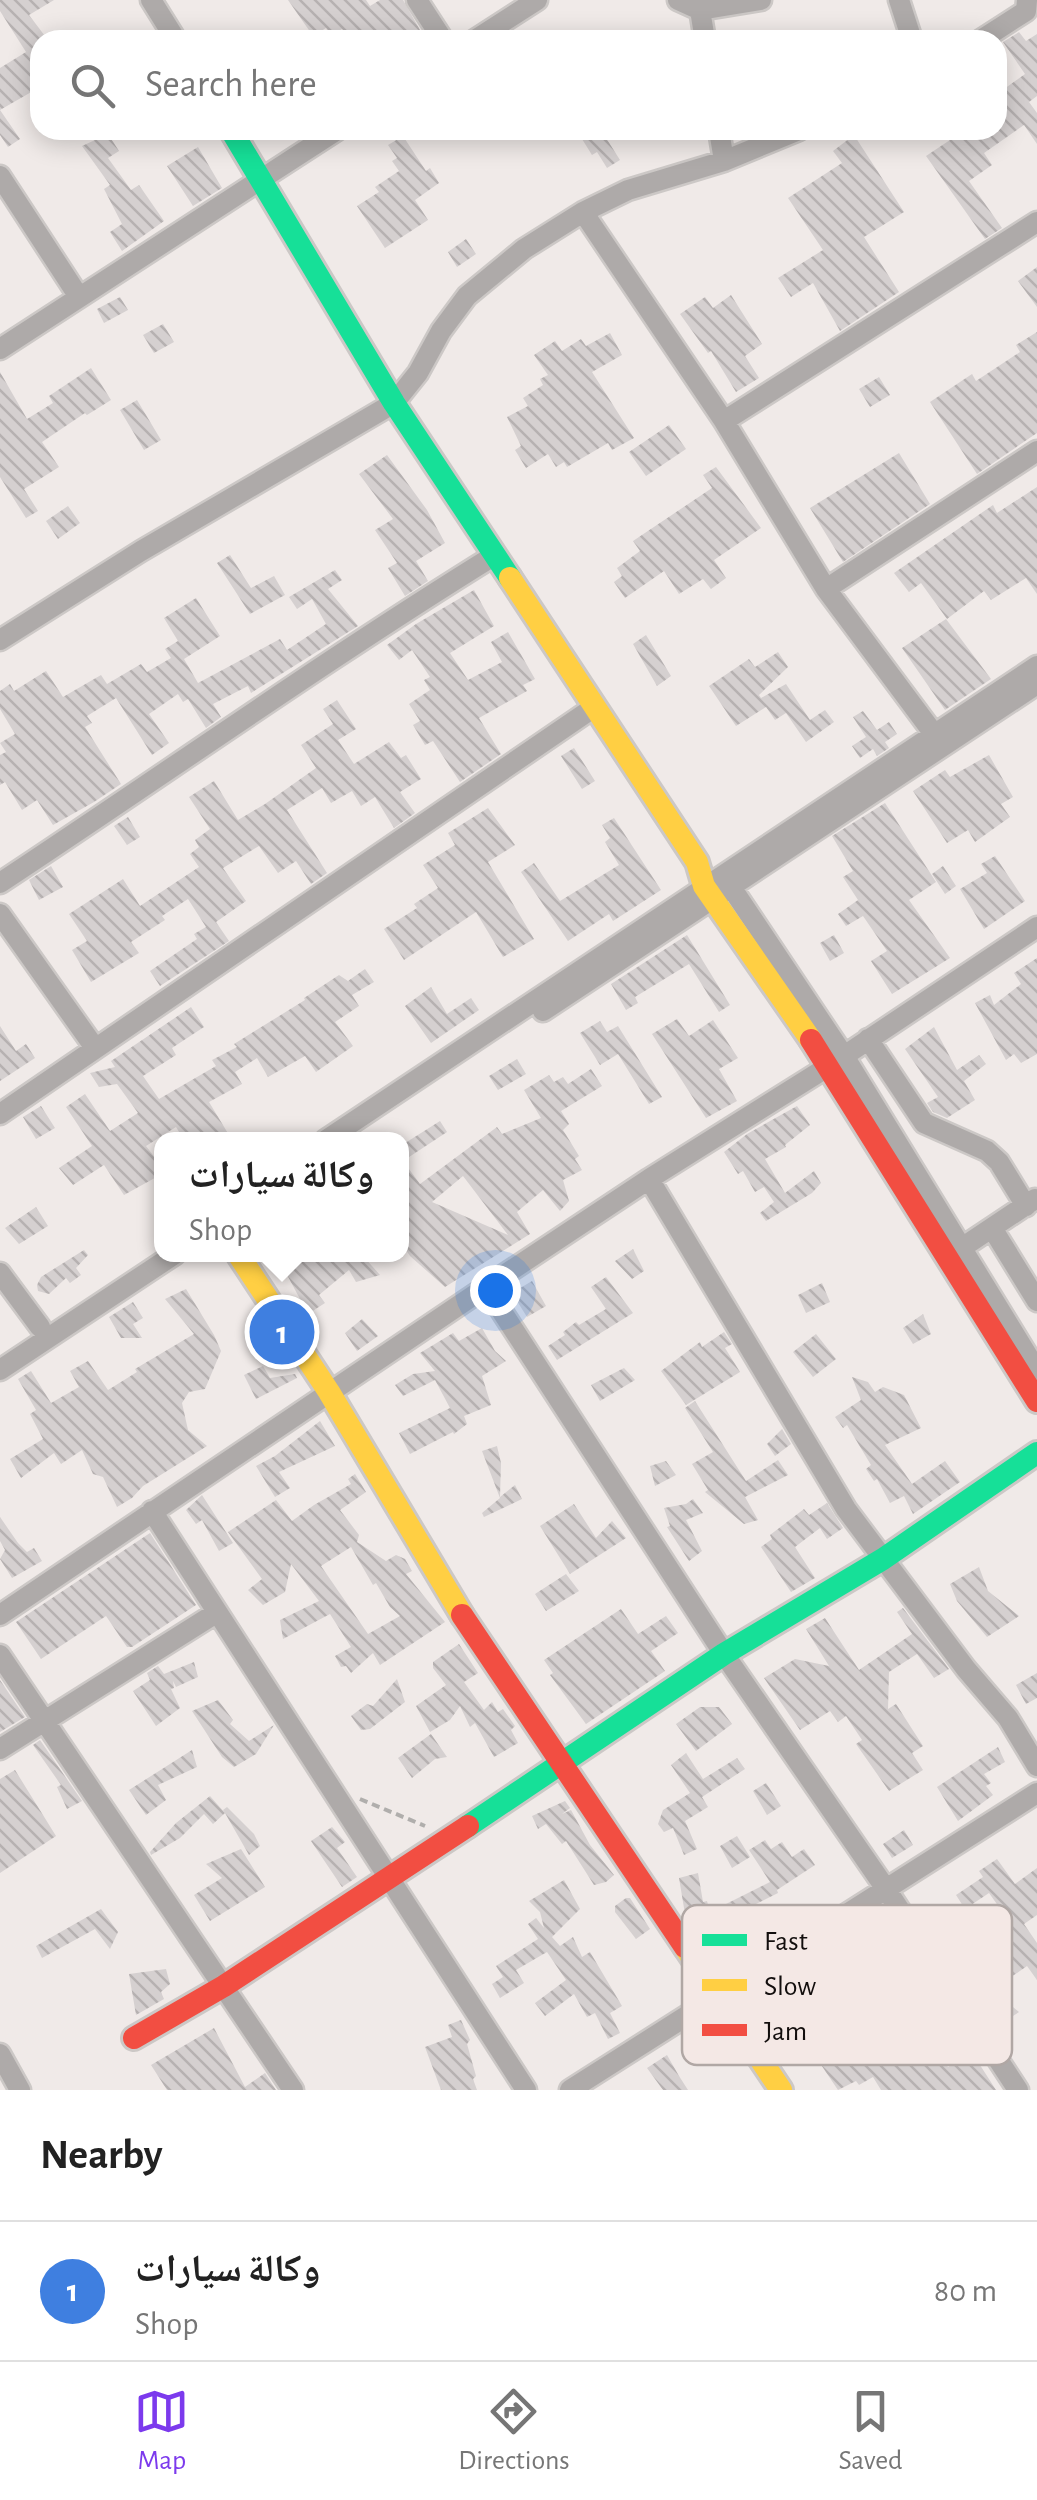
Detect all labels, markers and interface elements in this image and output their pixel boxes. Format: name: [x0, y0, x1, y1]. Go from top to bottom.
search box: [30, 30, 1007, 140]
icon: search: [65, 58, 120, 113]
text: Search here: [145, 66, 317, 104]
popup: [154, 1132, 409, 1262]
text: وكالة سيارات: [189, 1157, 374, 1195]
text: Shop: [189, 1214, 252, 1246]
your location: [470, 1265, 521, 1316]
pin: 1: [250, 1294, 314, 1370]
legend: [682, 1905, 1012, 2065]
text: Fast: [764, 1928, 808, 1956]
text: Slow: [764, 1973, 816, 2001]
text: Jam: [764, 2018, 807, 2046]
text: Nearby: [40, 2134, 163, 2176]
text: وكالة سيارات: [135, 2251, 320, 2289]
text: 1: [67, 2275, 78, 2307]
text: 80 m: [934, 2275, 997, 2307]
text: Shop: [135, 2308, 198, 2340]
tab: Map: [134, 2384, 189, 2478]
tab: Directions: [458, 2384, 570, 2478]
tab: Saved: [839, 2384, 903, 2478]

